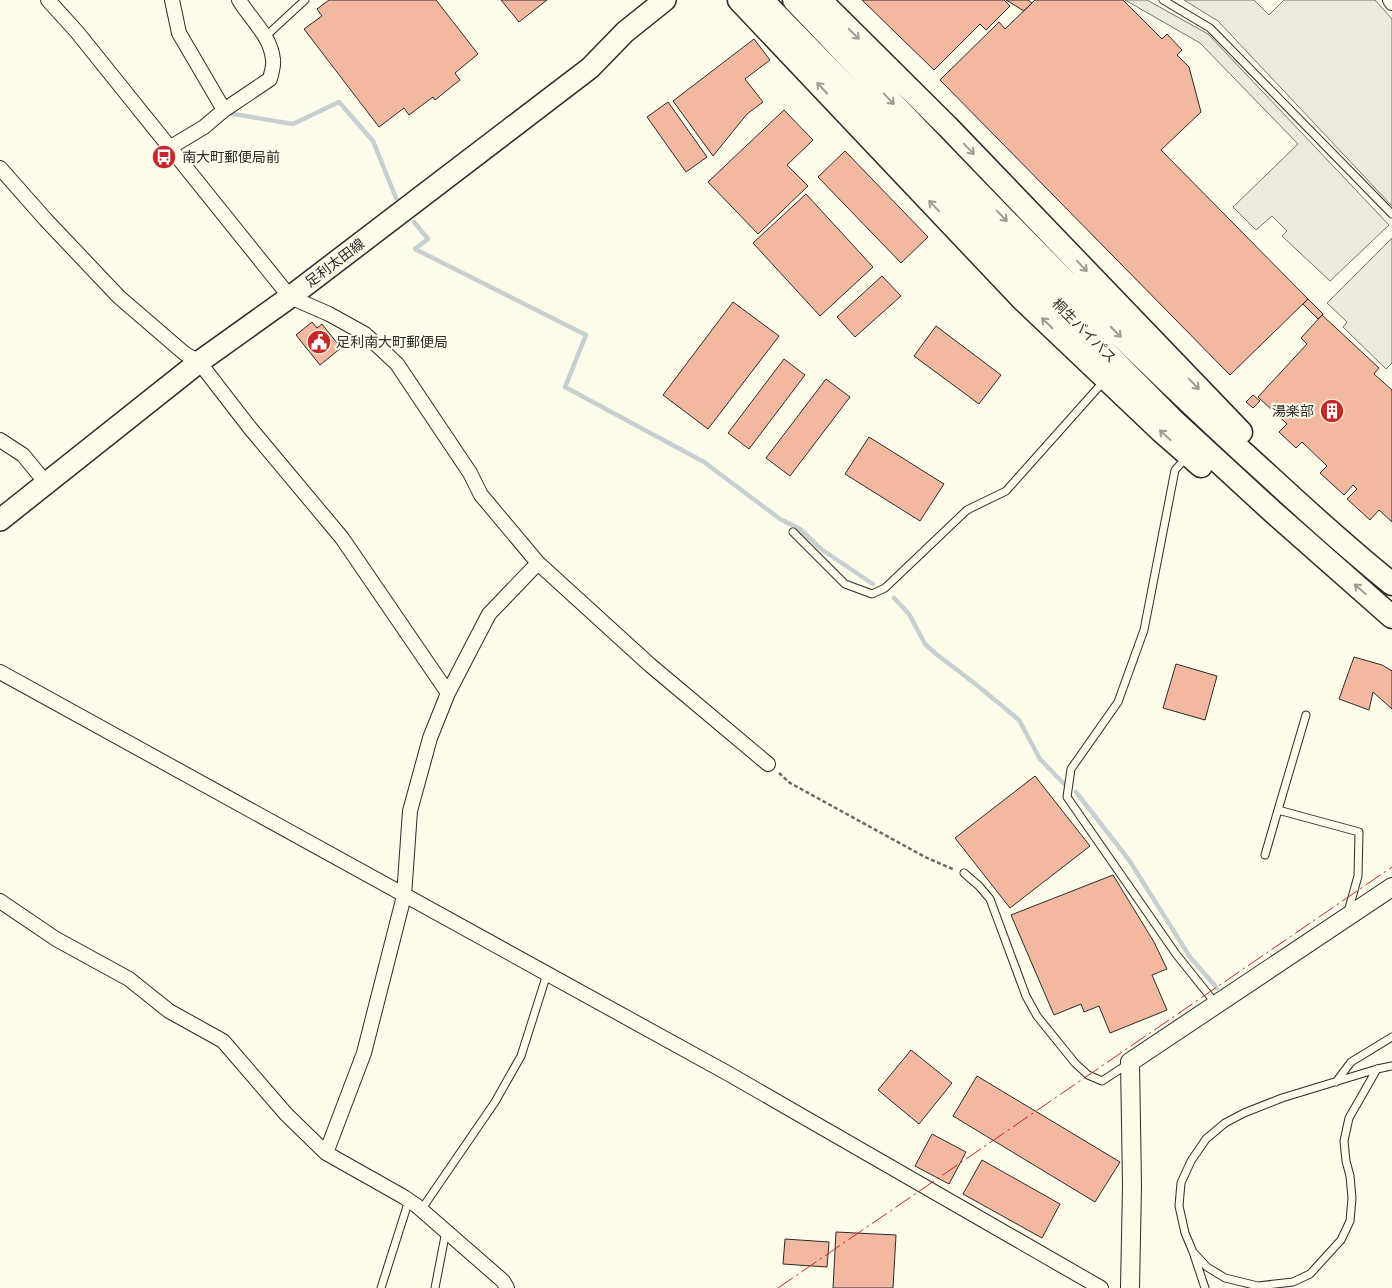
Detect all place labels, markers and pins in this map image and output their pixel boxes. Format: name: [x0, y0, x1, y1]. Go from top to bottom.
bus stop icon: 南大町郵便局前: [151, 144, 177, 170]
place label: 南大町郵便局前: [182, 149, 280, 166]
public building icon: 足利南大町郵便局: [306, 329, 332, 355]
place label: 足利南大町郵便局: [336, 334, 448, 351]
building icon: 湯楽部: [1319, 398, 1345, 424]
place label: 湯楽部: [1272, 403, 1314, 420]

